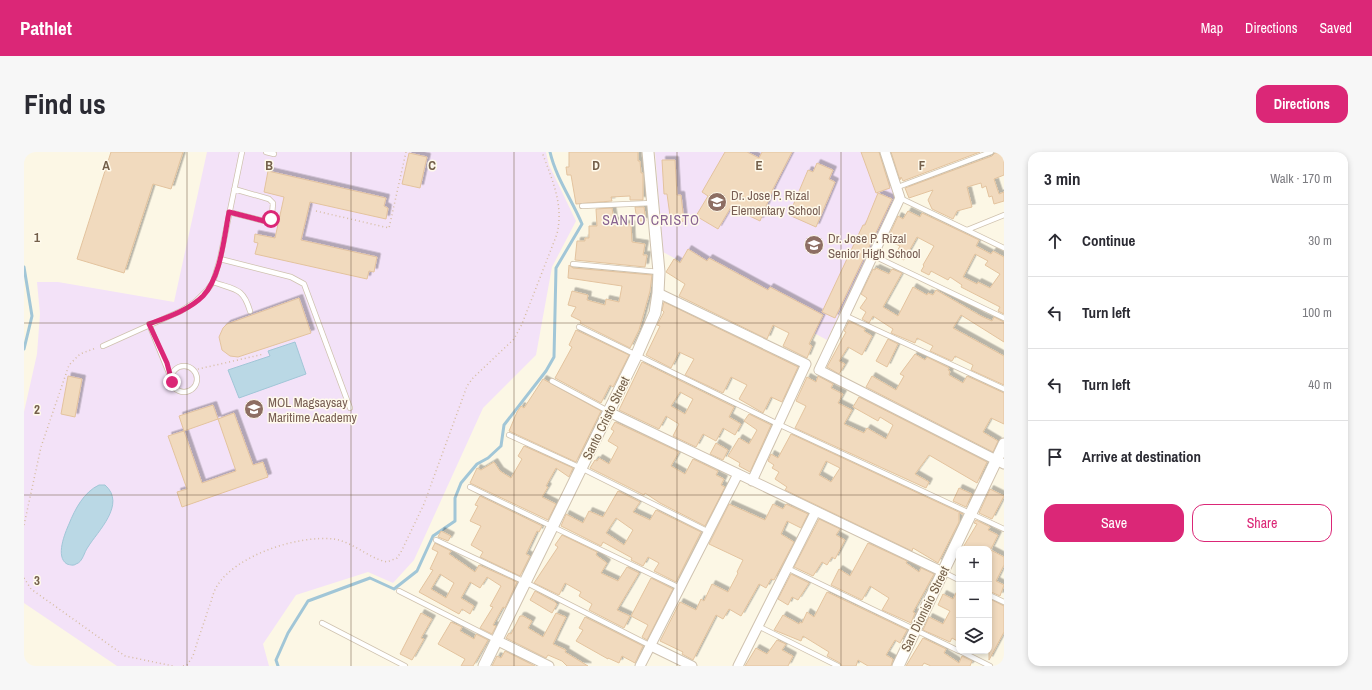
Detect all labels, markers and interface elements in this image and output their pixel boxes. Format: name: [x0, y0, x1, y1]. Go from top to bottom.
text: Pathlet: [20, 15, 72, 41]
text: Map: [1201, 19, 1223, 37]
text: Directions: [1245, 19, 1297, 37]
text: Saved: [1319, 19, 1352, 37]
text: Find us: [24, 85, 106, 123]
button: Directions: [1256, 85, 1348, 123]
text: A: [102, 157, 110, 174]
text: B: [265, 157, 273, 174]
text: C: [428, 157, 436, 174]
text: D: [592, 157, 600, 174]
text: E: [755, 157, 763, 174]
text: F: [919, 157, 926, 174]
text: 3 min: [1044, 167, 1080, 190]
text: Walk · 170 m: [1270, 170, 1332, 187]
place label: Dr. Jose P. Rizal Elementary School: [731, 187, 820, 219]
school or university icon: Dr. Jose P. Rizal Elementary School: [706, 191, 728, 213]
route start: [262, 210, 280, 228]
district label: SANTO CRISTO: [602, 211, 700, 229]
text: 1: [34, 229, 40, 246]
place label: Dr. Jose P. Rizal Senior High School: [828, 230, 920, 262]
icon: ahead: [1044, 230, 1066, 252]
text: Continue: [1082, 230, 1135, 251]
text: 30 m: [1308, 232, 1332, 249]
school or university icon: Dr. Jose P. Rizal Senior High School: [803, 234, 825, 256]
icon: left: [1044, 302, 1066, 324]
text: Turn left: [1082, 302, 1130, 323]
text: 100 m: [1302, 304, 1332, 321]
route end: [163, 373, 181, 391]
street label: Santo Cristo Street: [578, 374, 634, 462]
icon: left: [1044, 374, 1066, 396]
text: Turn left: [1082, 374, 1130, 395]
text: 40 m: [1308, 376, 1332, 393]
place label: MOL Magsaysay Maritime Academy: [268, 394, 358, 426]
school or university icon: MOL Magsaysay Maritime Academy: [243, 398, 265, 420]
text: 2: [34, 401, 40, 418]
icon: arrive: [1044, 446, 1066, 468]
text: Arrive at destination: [1082, 446, 1201, 467]
button: Save: [1044, 504, 1184, 542]
button: Share: [1192, 504, 1332, 542]
map controls: [956, 546, 992, 654]
button: +: [956, 546, 992, 582]
street label: San Dionisio Street: [897, 563, 953, 655]
text: 3: [34, 572, 40, 589]
button: −: [956, 582, 992, 618]
button: layers: [956, 618, 992, 654]

